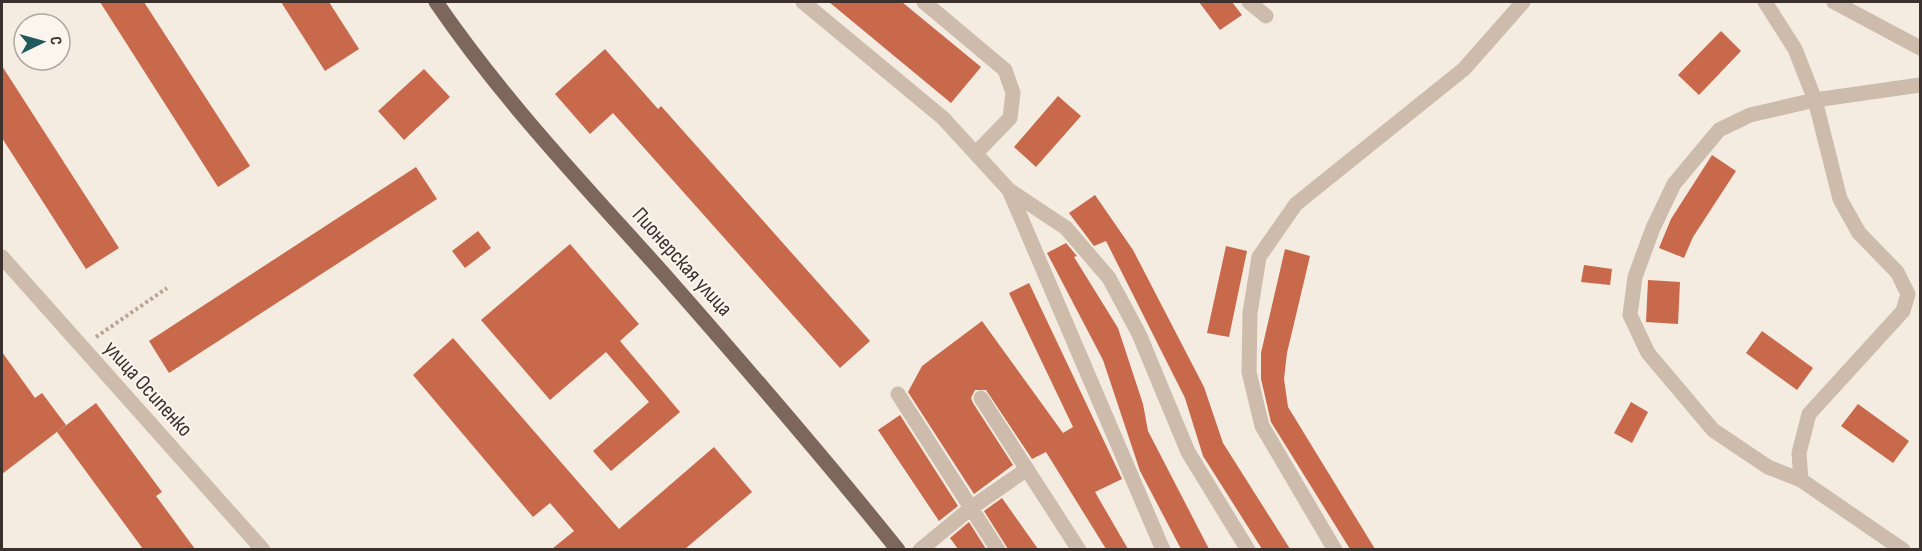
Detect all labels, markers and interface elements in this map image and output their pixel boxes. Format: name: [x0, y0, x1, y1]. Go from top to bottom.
north arrow: [12, 12, 72, 72]
text: С: [46, 36, 65, 46]
street label: Пионерская улица: [626, 202, 738, 322]
street label: улица Осипенко: [98, 335, 198, 443]

